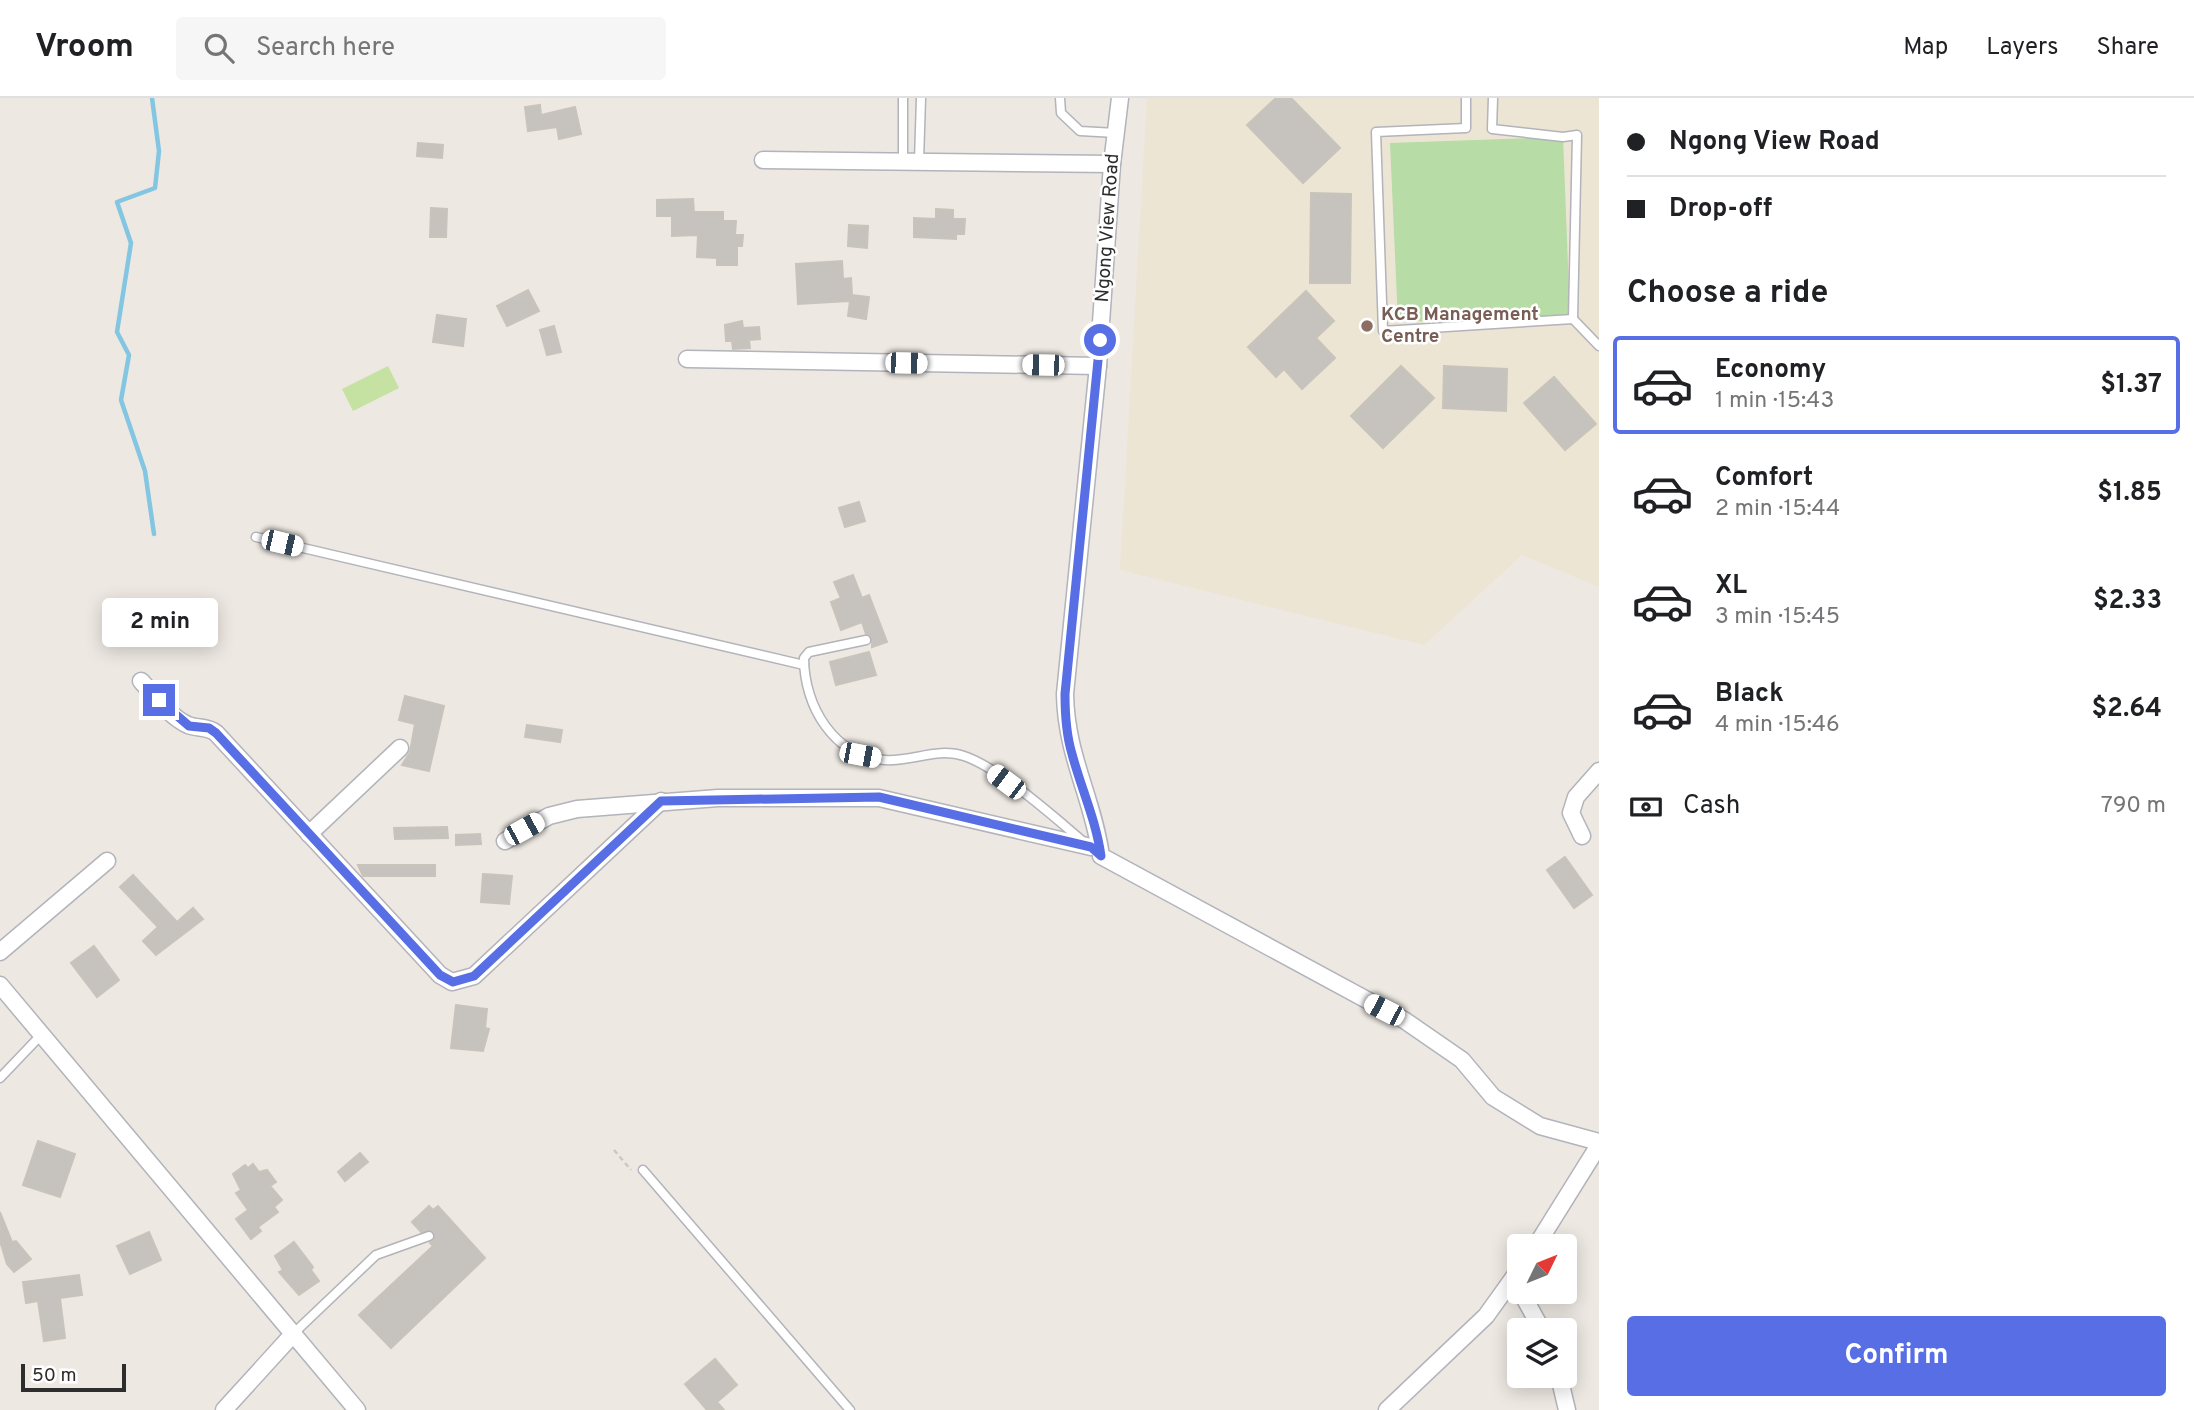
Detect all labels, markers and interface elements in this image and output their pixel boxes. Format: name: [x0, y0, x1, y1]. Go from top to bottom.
search box: [176, 17, 666, 80]
text: Vroom: [35, 27, 134, 69]
icon: search: [200, 29, 238, 67]
text: Search here: [256, 32, 395, 65]
text: Map: [1903, 33, 1948, 63]
text: Layers: [1986, 33, 2058, 63]
text: Share: [2096, 33, 2159, 63]
text: Ngong View Road: [1669, 126, 1880, 159]
street label: Ngong View Road: [1091, 153, 1125, 303]
text: Drop-off: [1669, 193, 1772, 226]
text: Choose a ride: [1627, 274, 1828, 314]
place label: KCB Management Centre: [1381, 303, 1539, 349]
marker: KCB Management Centre: [1359, 318, 1375, 334]
route start: [1084, 324, 1116, 356]
car: [885, 352, 928, 374]
car: [1022, 354, 1065, 376]
icon: car: [1631, 354, 1694, 417]
text: Economy: [1715, 354, 1826, 387]
text: $1.37: [2100, 369, 2162, 402]
text: 1 min · 15:43: [1715, 387, 1834, 416]
icon: car: [1631, 462, 1694, 525]
text: Comfort: [1715, 462, 1813, 495]
text: $1.85: [2097, 477, 2162, 510]
text: 2 min · 15:44: [1715, 495, 1840, 524]
car: [260, 528, 305, 558]
icon: car: [1631, 570, 1694, 633]
text: XL: [1715, 570, 1747, 603]
text: $2.33: [2093, 585, 2162, 618]
callout: 2 min: [101, 598, 217, 648]
text: 3 min · 15:45: [1715, 603, 1840, 632]
text: 2 min: [130, 608, 190, 637]
icon: car: [1631, 678, 1694, 741]
text: Black: [1715, 678, 1784, 711]
route end: [143, 684, 175, 716]
text: $2.64: [2091, 693, 2162, 726]
text: 4 min · 15:46: [1715, 711, 1840, 740]
car: [838, 741, 883, 769]
car: [983, 761, 1030, 803]
icon: cash: [1627, 788, 1665, 826]
text: Cash: [1683, 790, 1740, 823]
text: 790 m: [2101, 792, 2166, 821]
car: [501, 810, 548, 848]
car: [1361, 991, 1408, 1029]
north arrow: [1507, 1234, 1577, 1304]
map controls: [1507, 1234, 1577, 1388]
button: Confirm: [1627, 1316, 2166, 1396]
button: layers: [1507, 1318, 1577, 1388]
scale bar: [21, 1361, 126, 1393]
text: 50 m: [32, 1364, 77, 1388]

